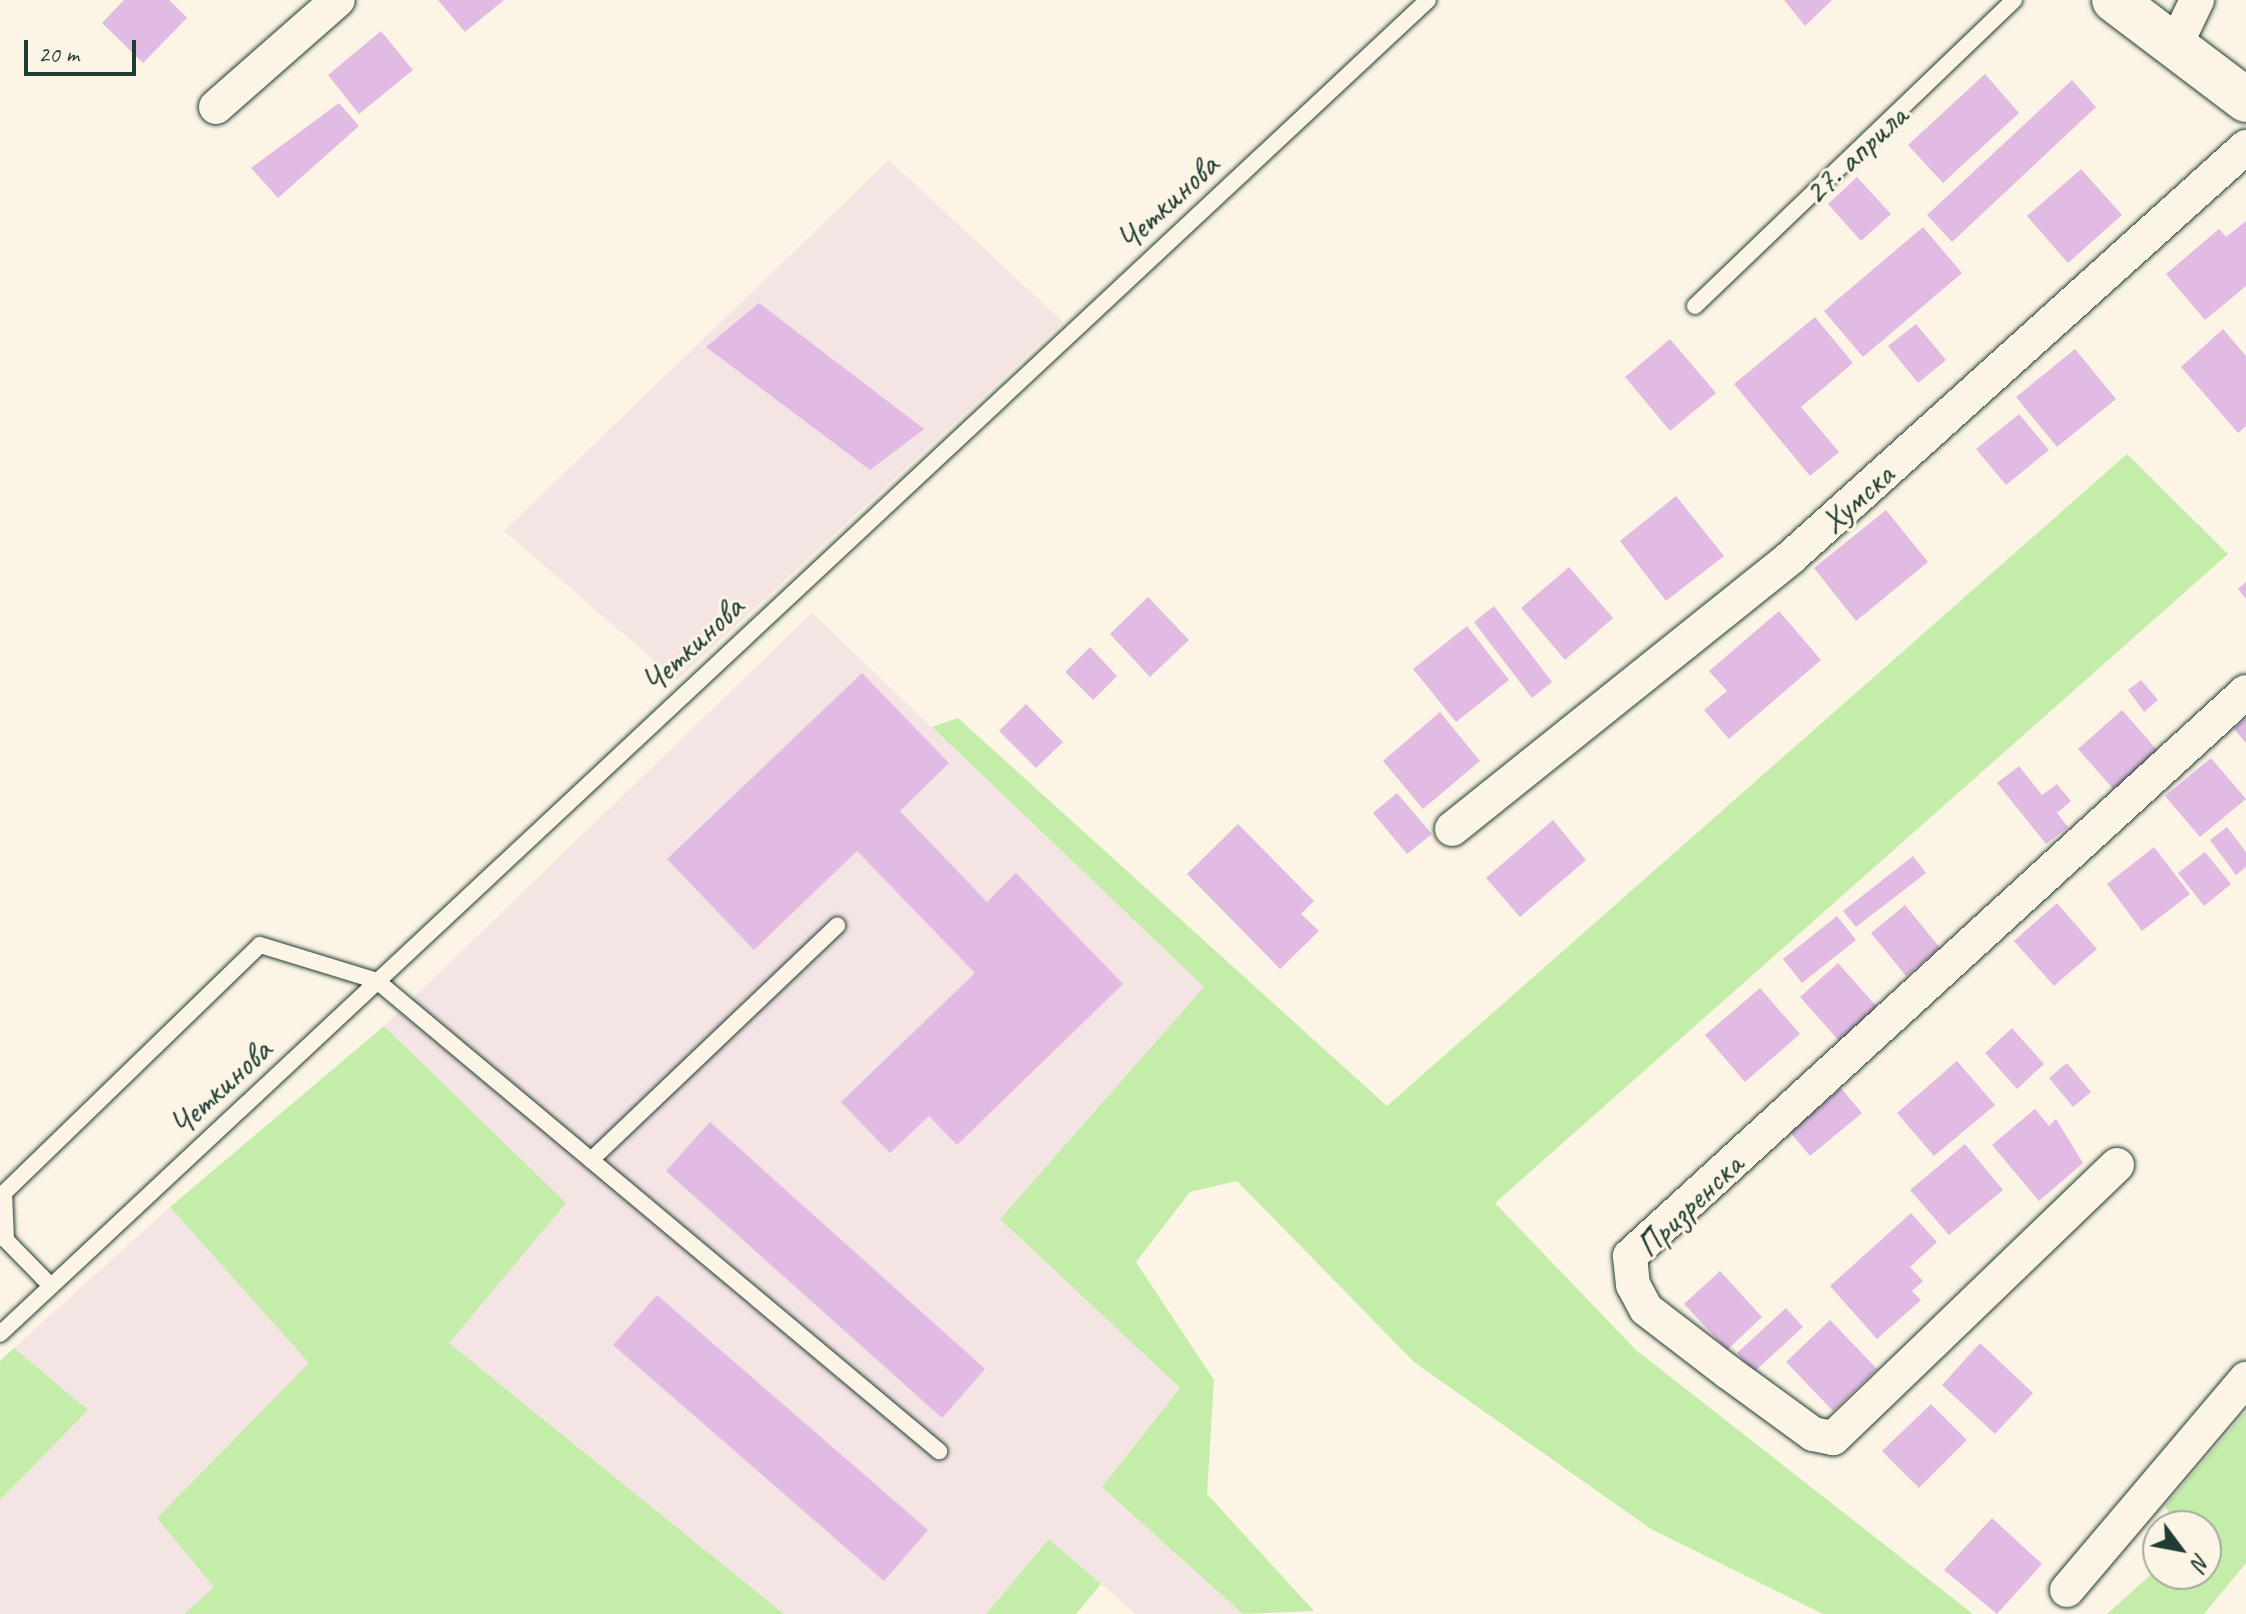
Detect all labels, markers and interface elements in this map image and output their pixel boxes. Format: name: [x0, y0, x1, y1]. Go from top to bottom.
scale bar: [28, 24, 140, 74]
text: 20 m: [38, 39, 79, 69]
street label: 27. априла: [1794, 96, 1916, 212]
street label: Четкинова: [1107, 144, 1227, 260]
street label: Хумска: [1812, 455, 1902, 541]
street label: Четкинова: [632, 586, 752, 702]
street label: Четкинова: [160, 1029, 280, 1145]
street label: Призренска: [1627, 1144, 1751, 1266]
north arrow: [2142, 1510, 2222, 1590]
text: N: [2185, 1548, 2216, 1575]

